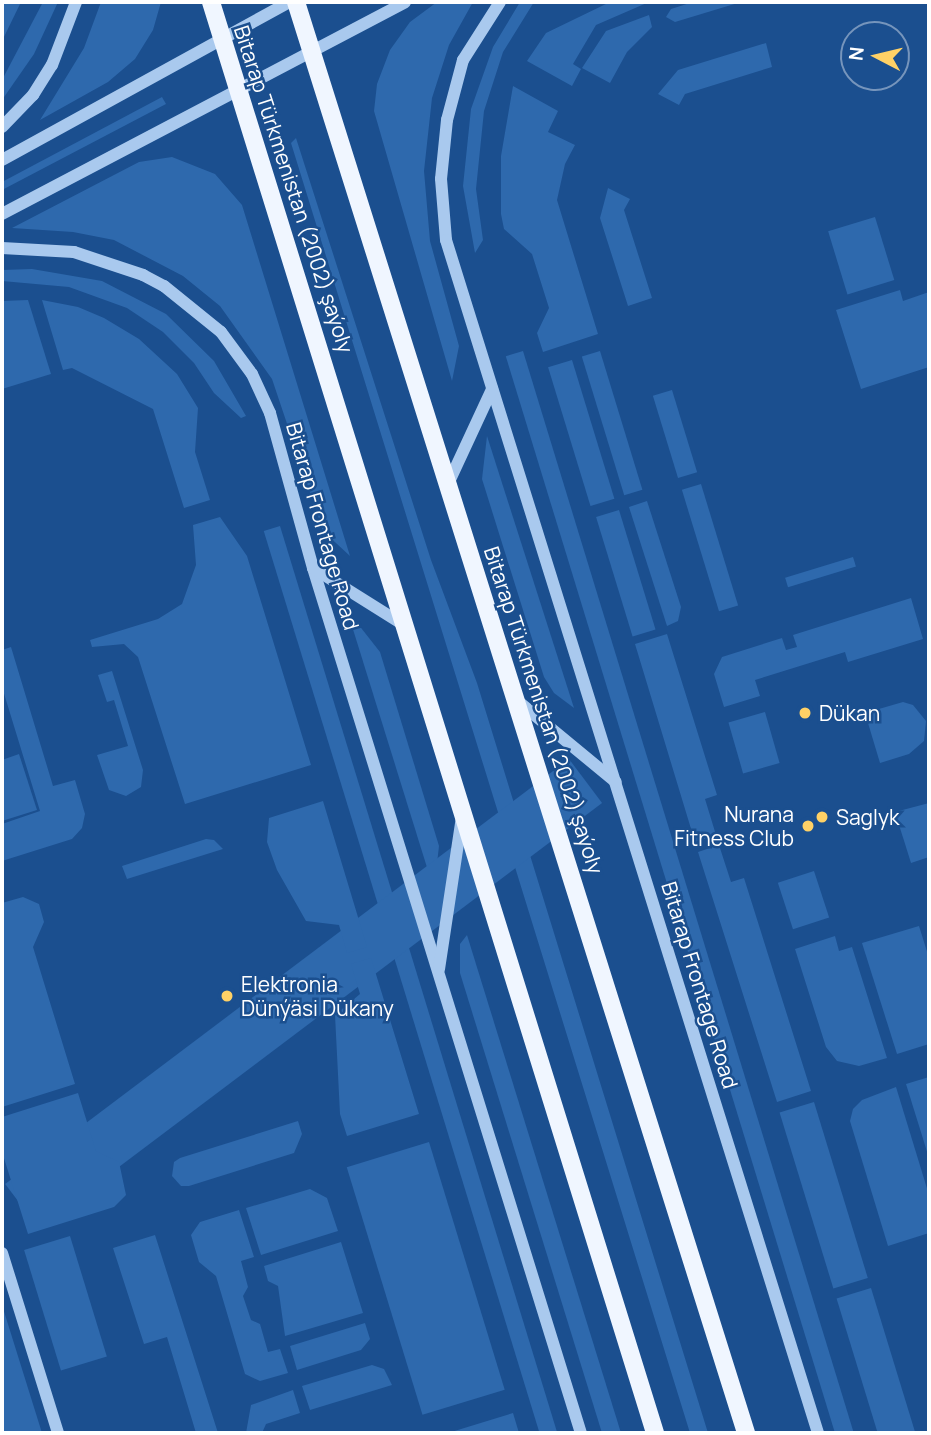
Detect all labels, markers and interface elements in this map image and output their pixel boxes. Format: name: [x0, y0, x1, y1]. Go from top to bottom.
north arrow: [840, 21, 910, 91]
street label: Bitarap Türkmenistan (2002) şaýoly: [229, 22, 359, 356]
text: N: [842, 45, 870, 62]
street label: Bitarap Frontage Road: [281, 419, 365, 633]
street label: Bitarap Türkmenistan (2002) şaýoly: [479, 543, 609, 877]
place label: Dükan: [819, 700, 880, 726]
marker: Dükan: [797, 705, 813, 721]
place label: Nurana Fitness Club: [674, 801, 794, 851]
place label: Saglyk: [836, 804, 899, 830]
marker: Saglyk: [814, 809, 830, 825]
marker: Nurana Fitness Club: [800, 818, 816, 834]
street label: Bitarap Frontage Road: [657, 879, 743, 1091]
place label: Elektronia Dünýäsi Dükany: [241, 971, 394, 1021]
marker: Elektronia Dünýäsi Dükany: [219, 988, 235, 1004]

